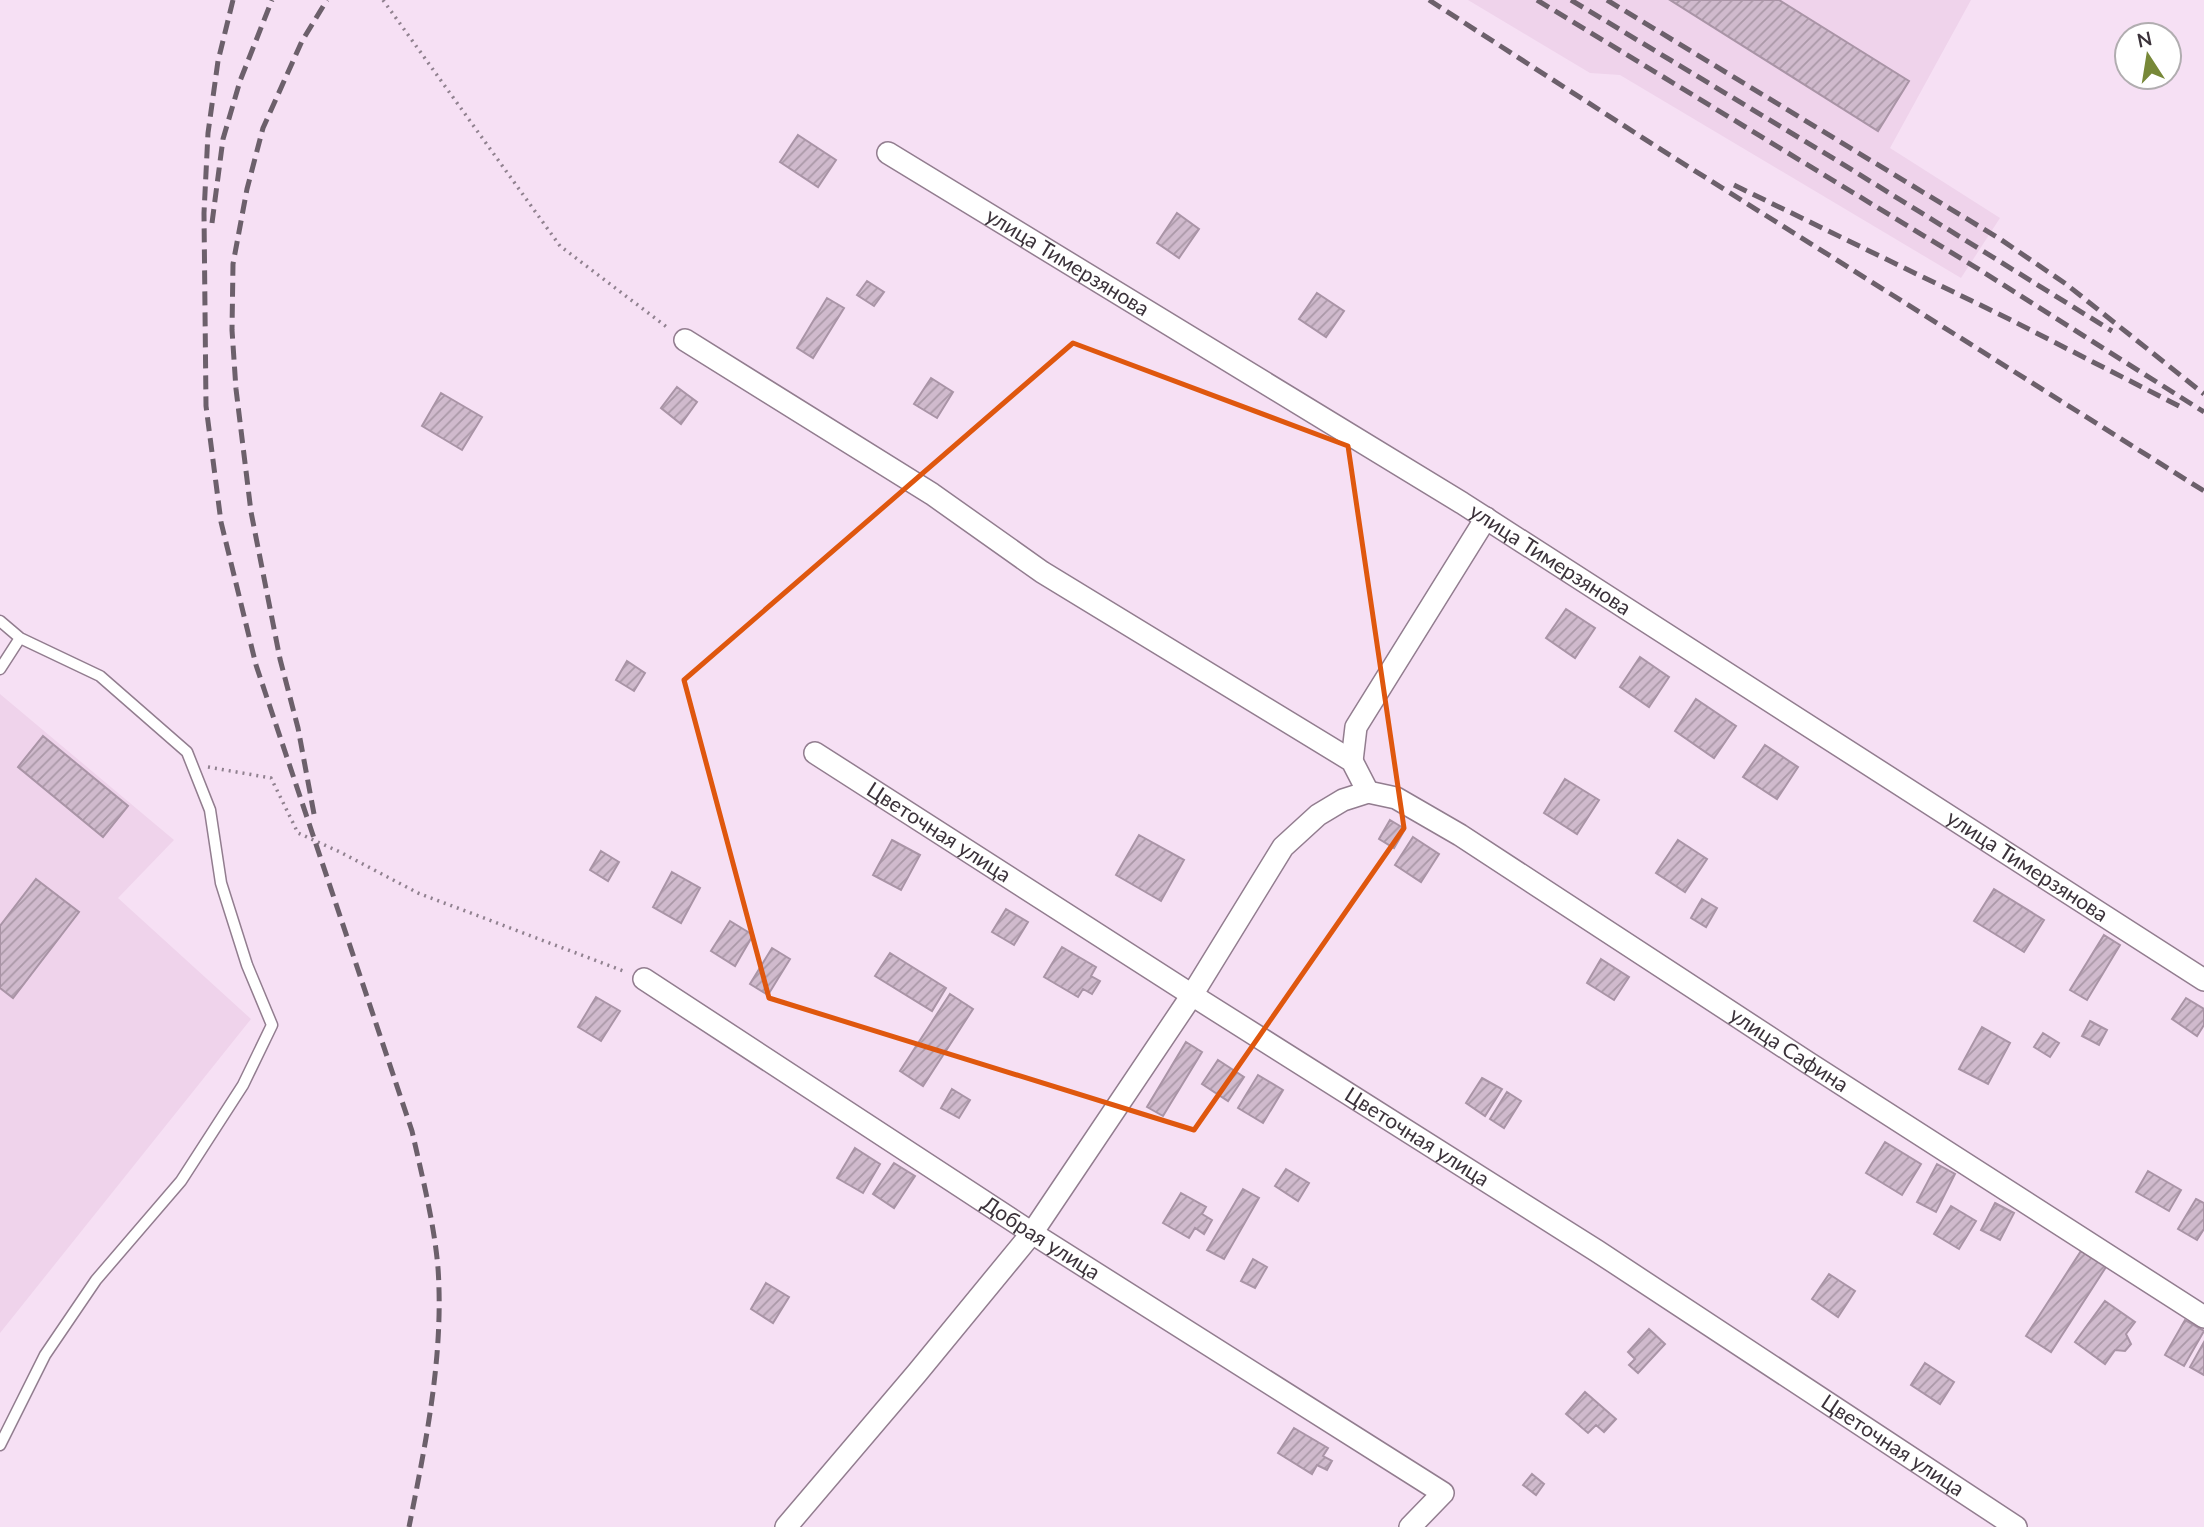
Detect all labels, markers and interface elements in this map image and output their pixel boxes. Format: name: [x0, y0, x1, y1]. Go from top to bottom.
north arrow: [2113, 21, 2183, 91]
text: N: [2135, 26, 2154, 52]
street label: улица Тимерзянова: [982, 202, 1154, 320]
street label: улица Тимерзянова: [1466, 497, 1636, 619]
street label: Цветочная улица: [863, 776, 1016, 886]
street label: улица Тимерзянова: [1943, 804, 2113, 926]
street label: улица Сафина: [1726, 1001, 1854, 1096]
street label: Цветочная улица: [1341, 1081, 1494, 1191]
street label: Добрая улица: [978, 1190, 1105, 1284]
street label: Цветочная улица: [1817, 1388, 1970, 1500]

